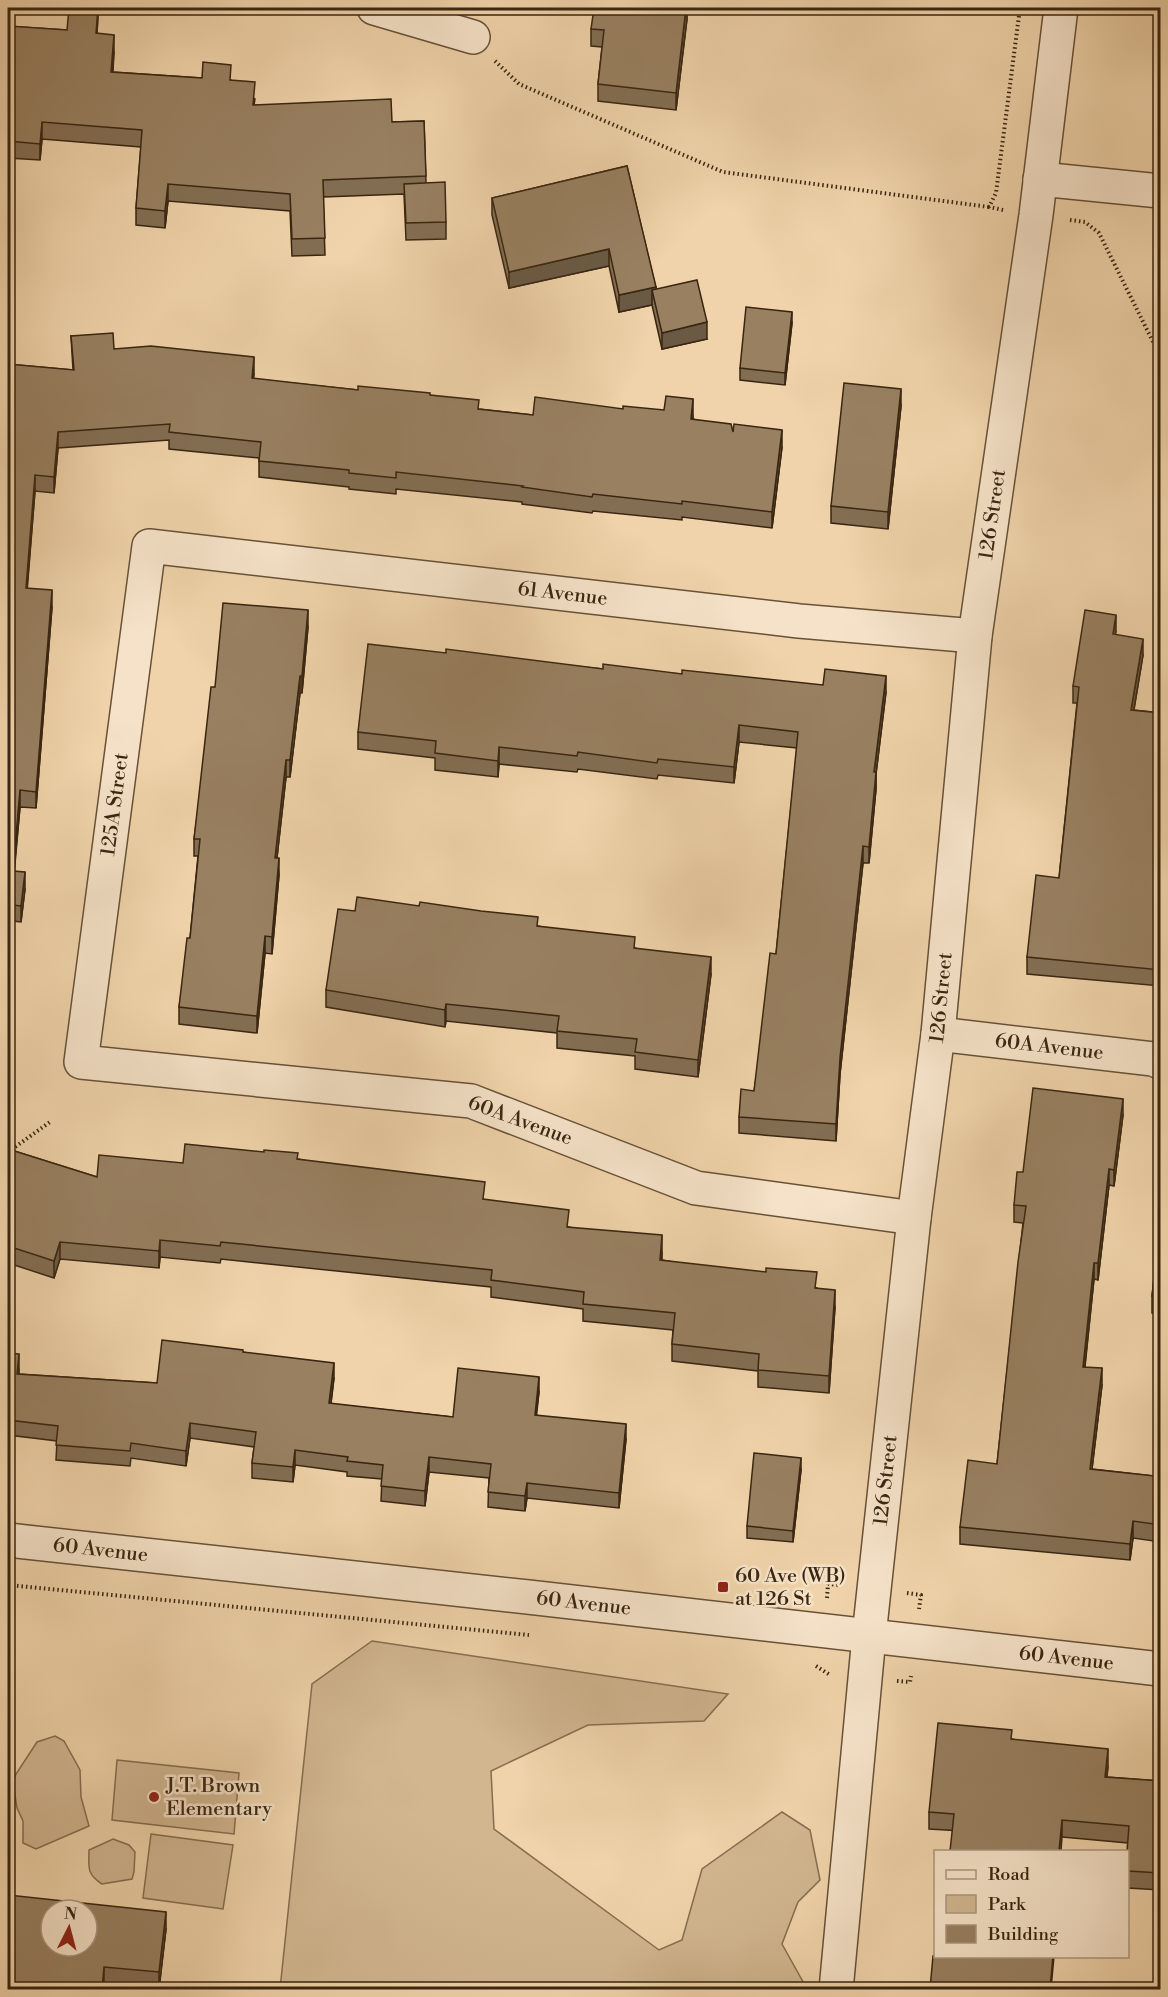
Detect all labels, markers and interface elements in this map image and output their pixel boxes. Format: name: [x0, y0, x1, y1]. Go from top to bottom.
street label: 126 Street: [974, 468, 1012, 561]
street label: 61 Avenue: [516, 576, 609, 611]
street label: 125A Street: [96, 751, 134, 858]
street label: 126 Street: [924, 951, 958, 1045]
street label: 60A Avenue: [994, 1028, 1105, 1066]
street label: 60A Avenue: [464, 1091, 576, 1151]
street label: 126 Street: [868, 1434, 903, 1527]
street label: 60 Avenue: [52, 1533, 149, 1568]
place label: 60 Ave (WB) at 126 St: [735, 1564, 846, 1612]
marker: 60 Ave (WB) at 126 St: [716, 1580, 730, 1594]
street label: 60 Avenue: [535, 1586, 632, 1621]
street label: 60 Avenue: [1018, 1641, 1115, 1676]
place label: J.T. Brown Elementary: [165, 1774, 272, 1822]
marker: J.T. Brown Elementary: [147, 1790, 161, 1804]
legend: [934, 1850, 1129, 1958]
text: Road: [988, 1863, 1031, 1886]
text: Park: [988, 1893, 1027, 1916]
north arrow: [39, 1898, 99, 1958]
text: N: [63, 1903, 78, 1925]
text: Building: [987, 1923, 1059, 1946]

